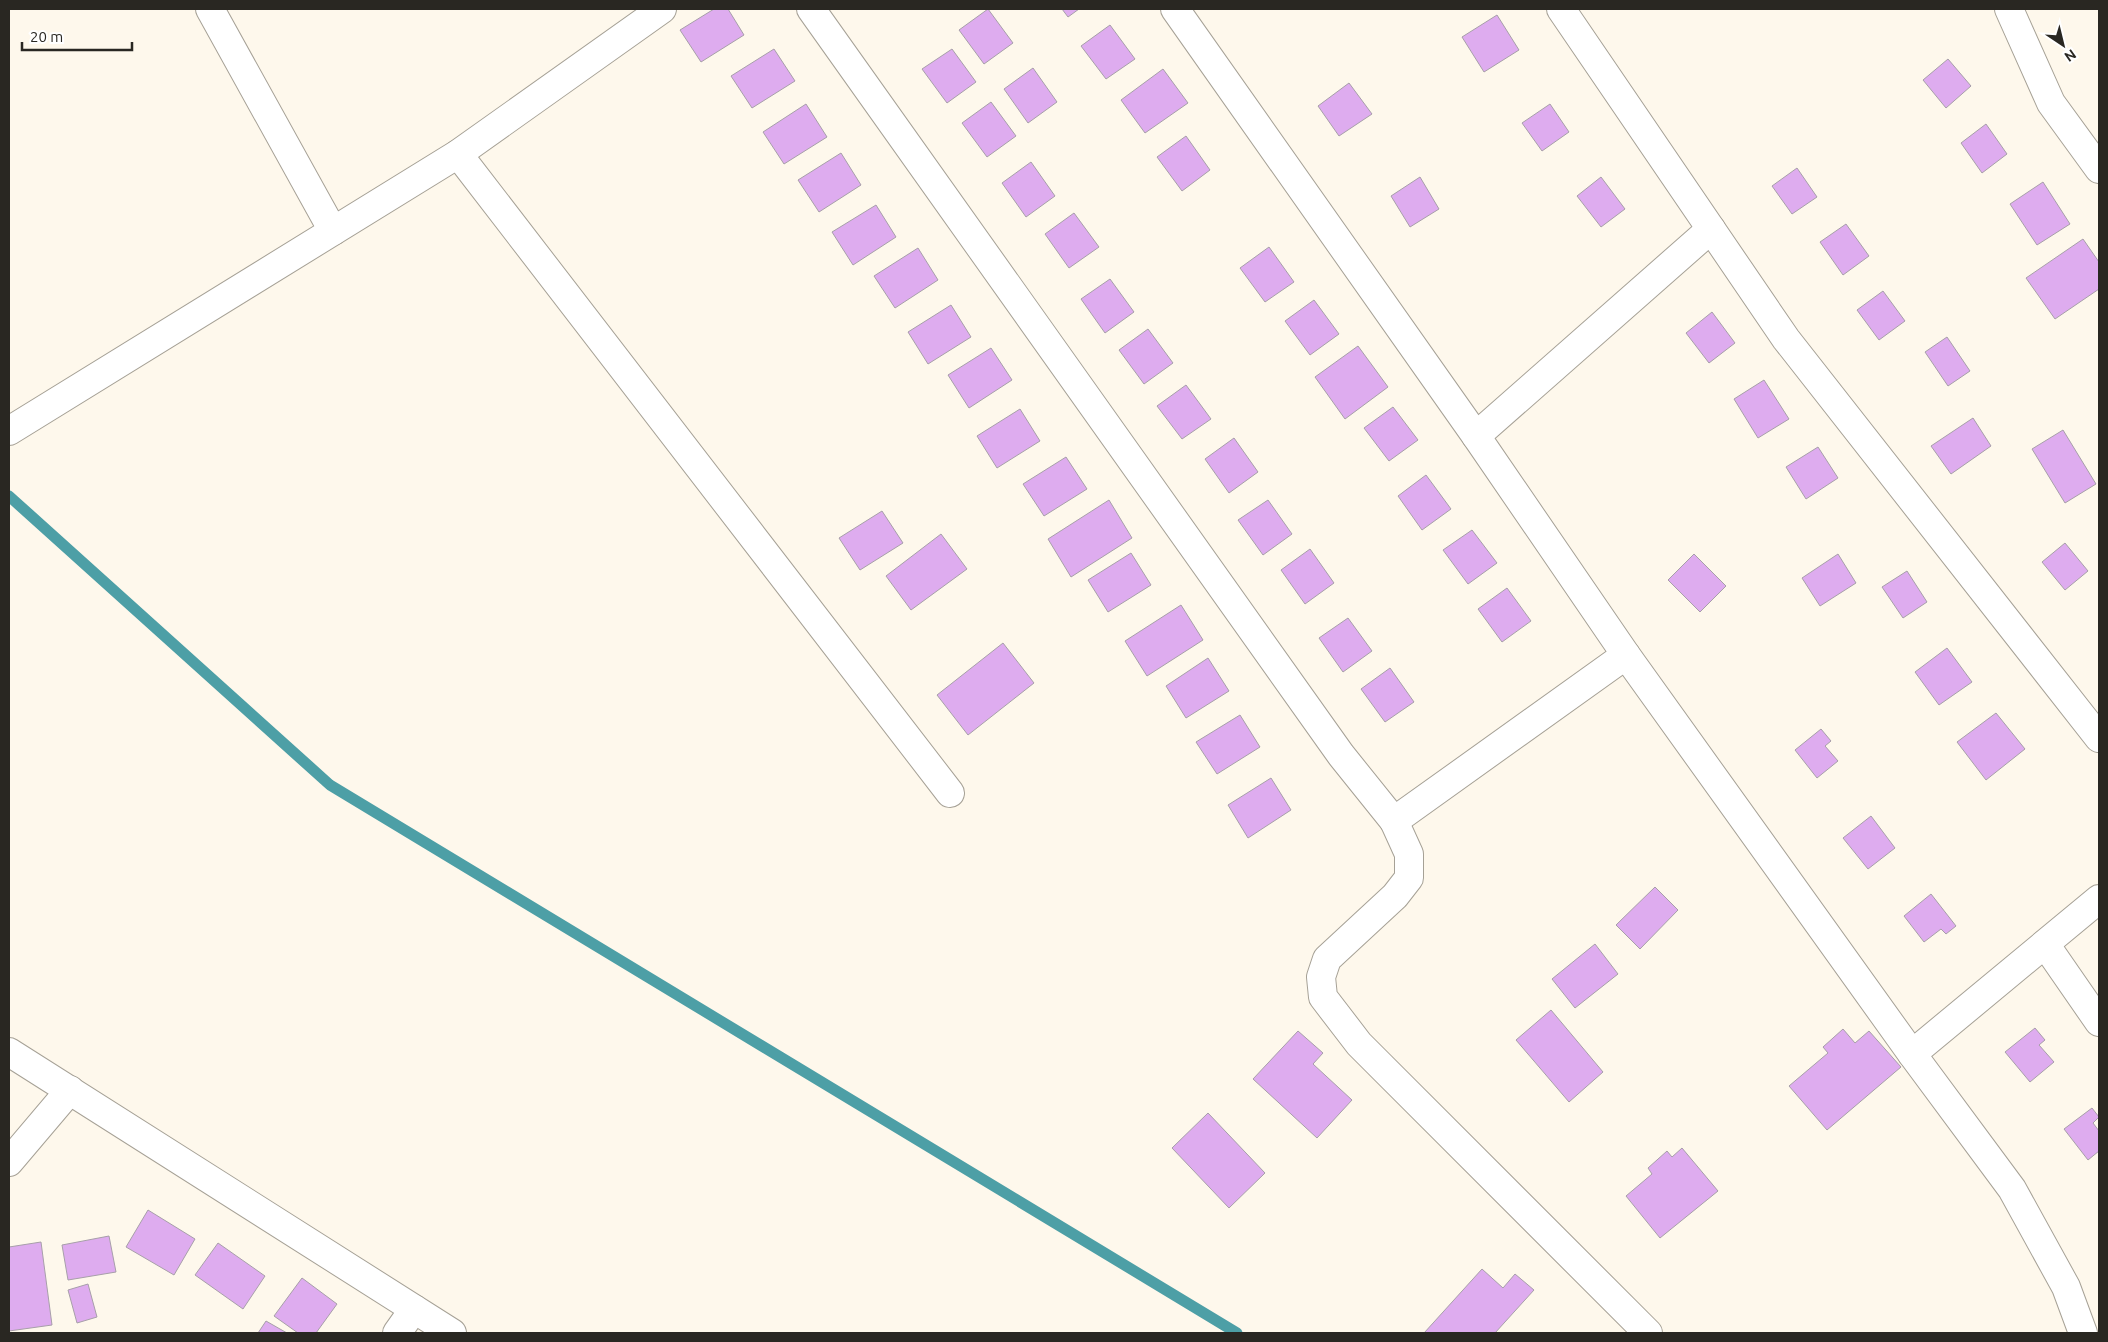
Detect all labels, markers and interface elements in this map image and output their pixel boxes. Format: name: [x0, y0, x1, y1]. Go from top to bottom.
scale bar: [22, 20, 132, 52]
north arrow: [2038, 20, 2088, 70]
text: 20 m: [30, 28, 63, 45]
text: N: [2062, 46, 2079, 65]

